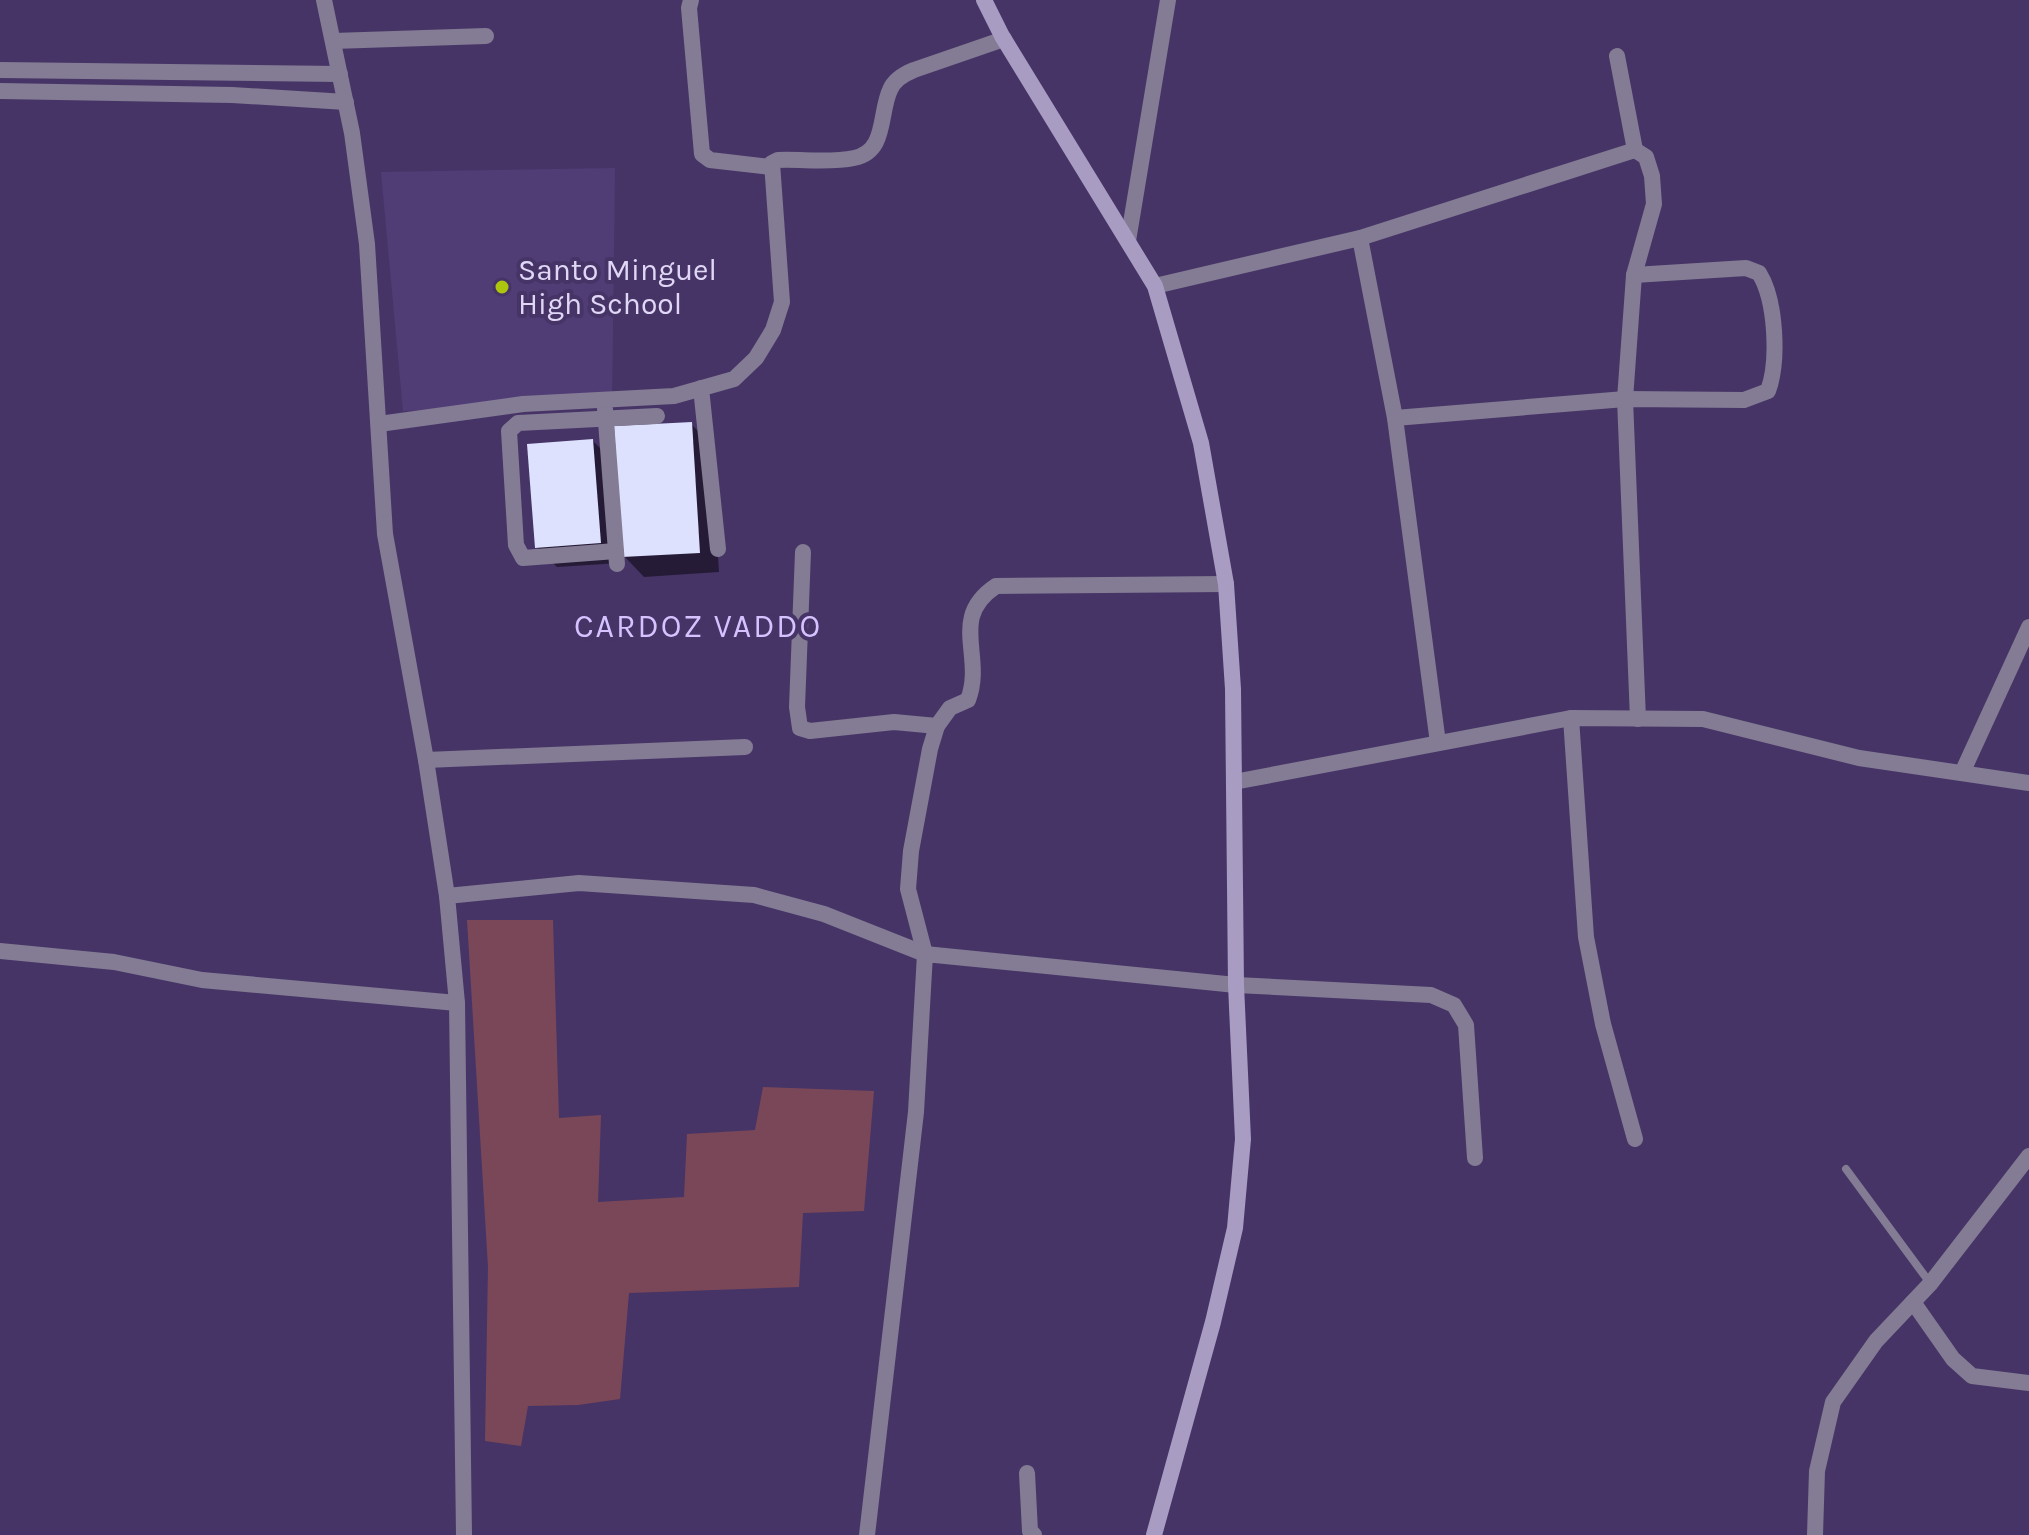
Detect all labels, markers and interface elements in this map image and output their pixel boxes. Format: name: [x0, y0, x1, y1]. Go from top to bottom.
place label: Santo Minguel High School: [518, 252, 717, 322]
marker: Santo Minguel High School: [493, 278, 511, 296]
district label: CARDOZ VADDO: [574, 608, 822, 645]

